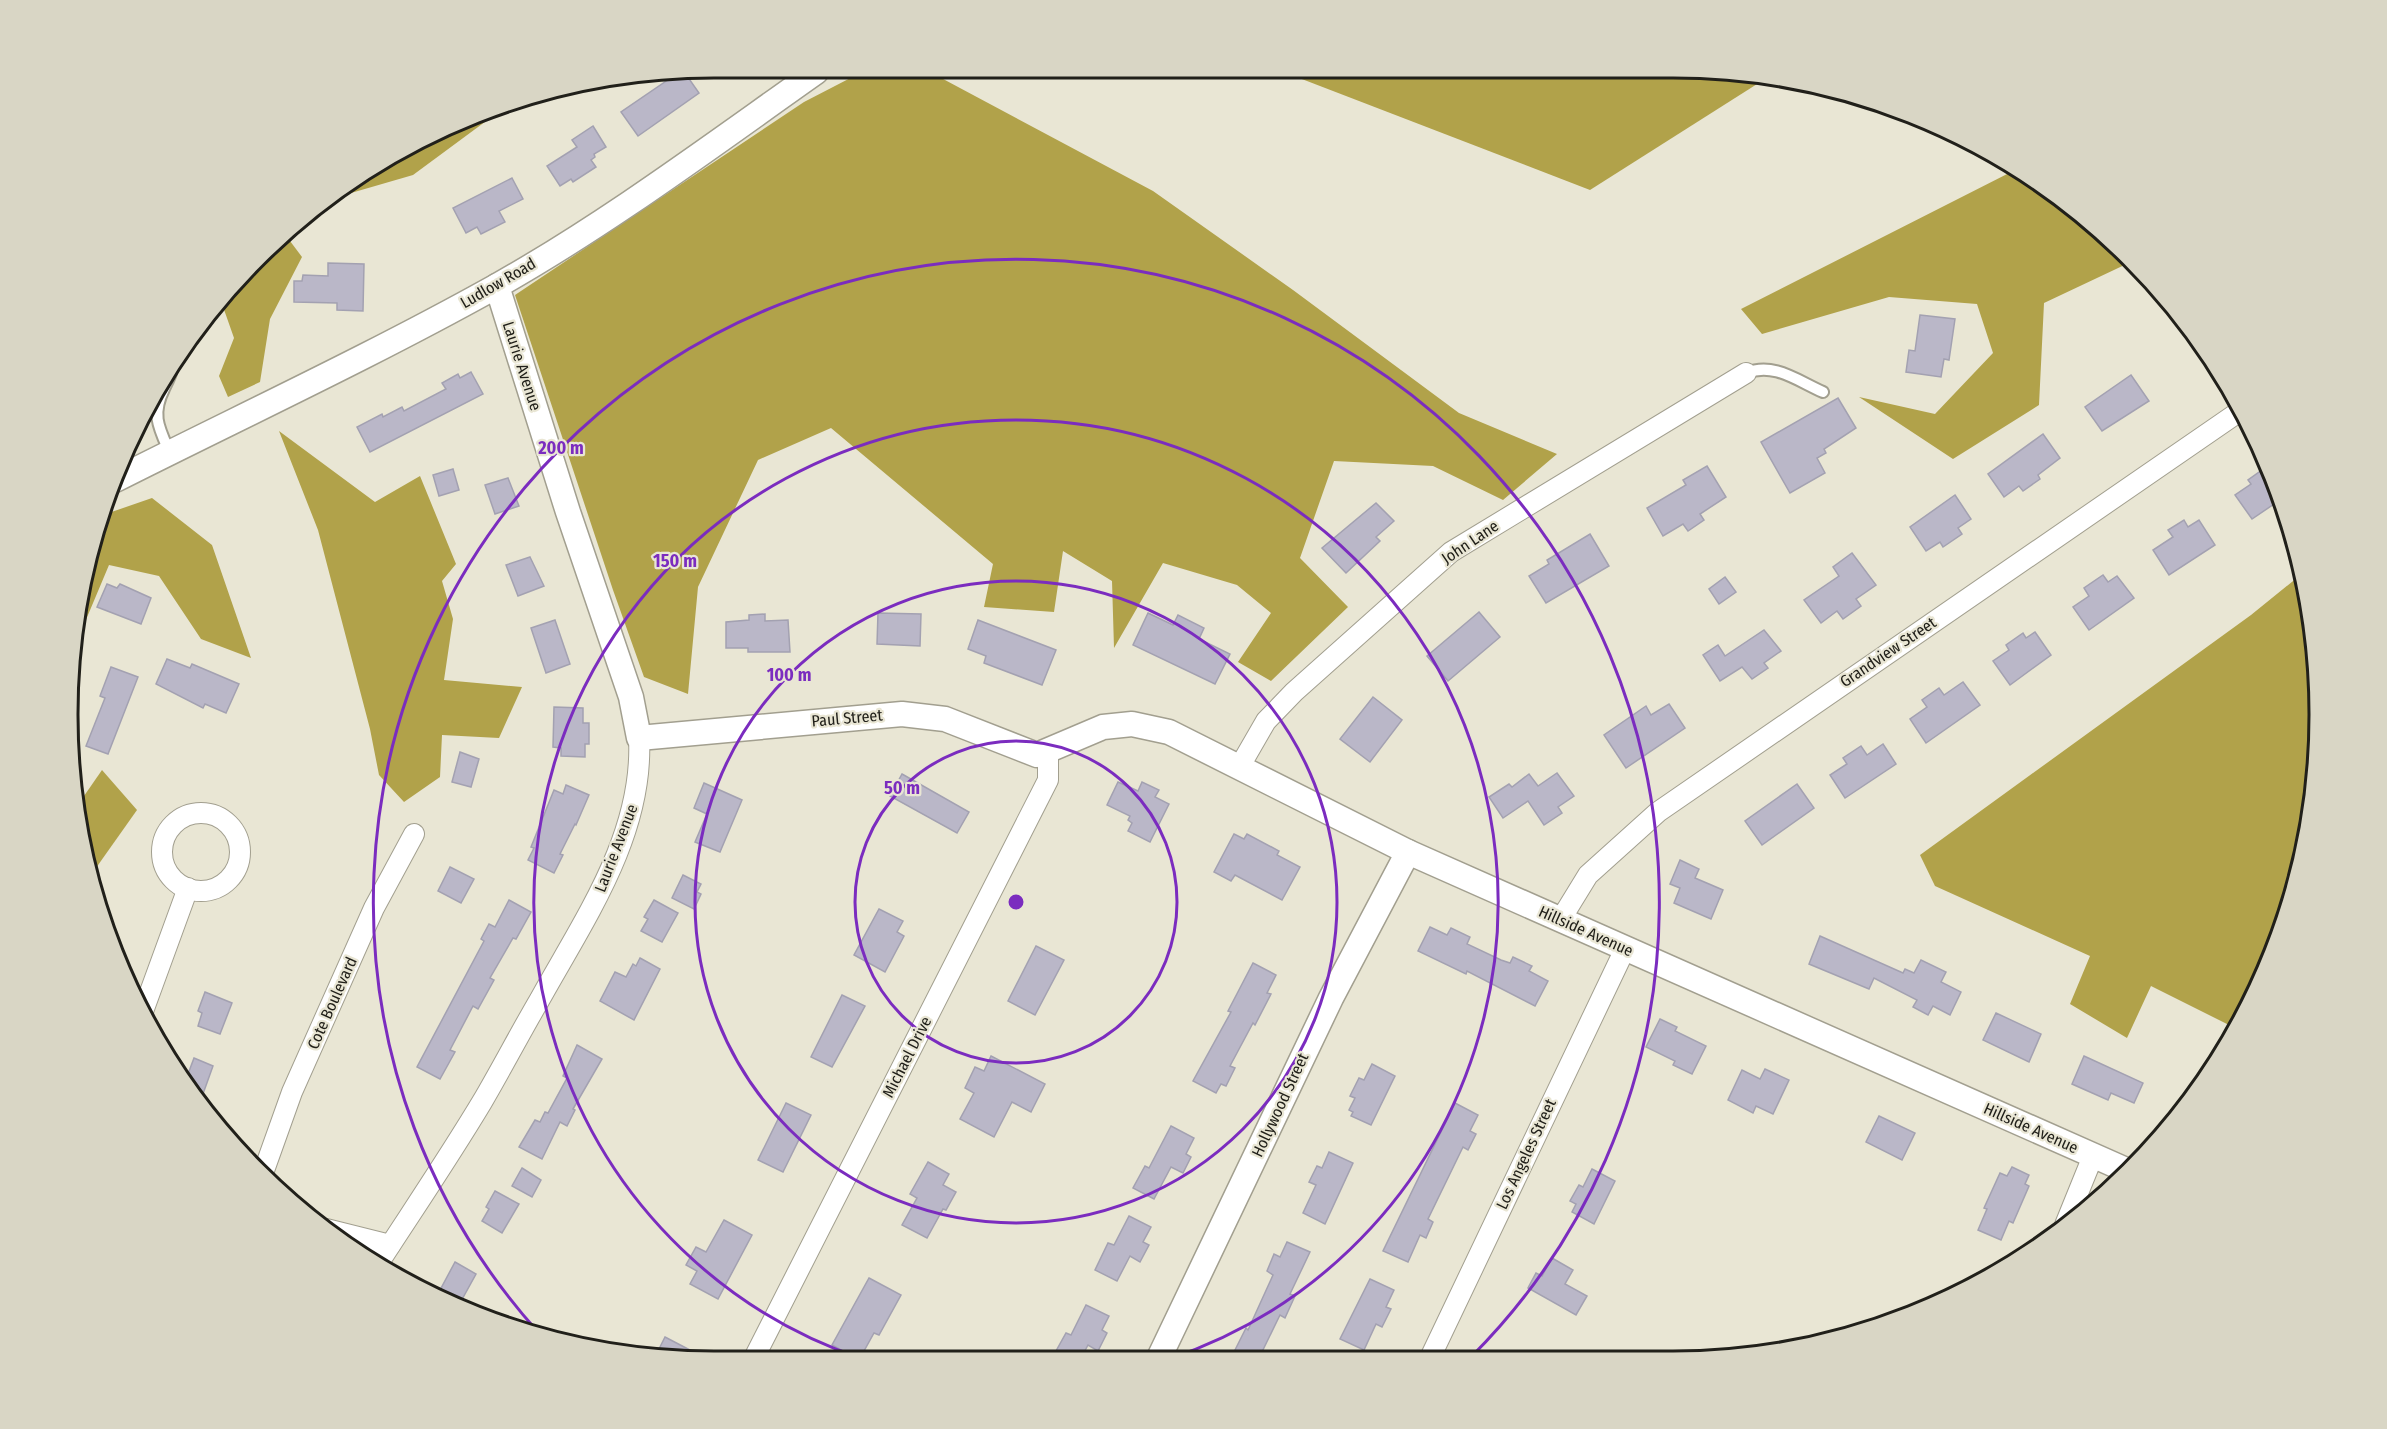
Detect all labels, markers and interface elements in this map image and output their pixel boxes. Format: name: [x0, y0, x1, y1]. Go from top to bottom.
street label: Ludlow Road: [457, 254, 539, 312]
street label: Laurie Avenue: [499, 319, 545, 413]
text: 200 m: [537, 437, 584, 459]
street label: John Lane: [1438, 516, 1502, 568]
text: 150 m: [653, 550, 697, 572]
street label: Grandview Street: [1836, 612, 1940, 691]
text: 100 m: [767, 664, 811, 686]
street label: Paul Street: [811, 705, 884, 731]
text: 50 m: [884, 777, 920, 799]
street label: Laurie Avenue: [591, 801, 641, 895]
centre of rings: [1006, 892, 1026, 912]
street label: Hillside Avenue: [1536, 902, 1636, 960]
street label: Cote Boulevard: [303, 954, 361, 1052]
street label: Michael Drive: [878, 1013, 936, 1101]
street label: Hollywood Street: [1248, 1049, 1313, 1160]
street label: Los Angeles Street: [1492, 1095, 1560, 1212]
street label: Hillside Avenue: [1981, 1099, 2081, 1157]

